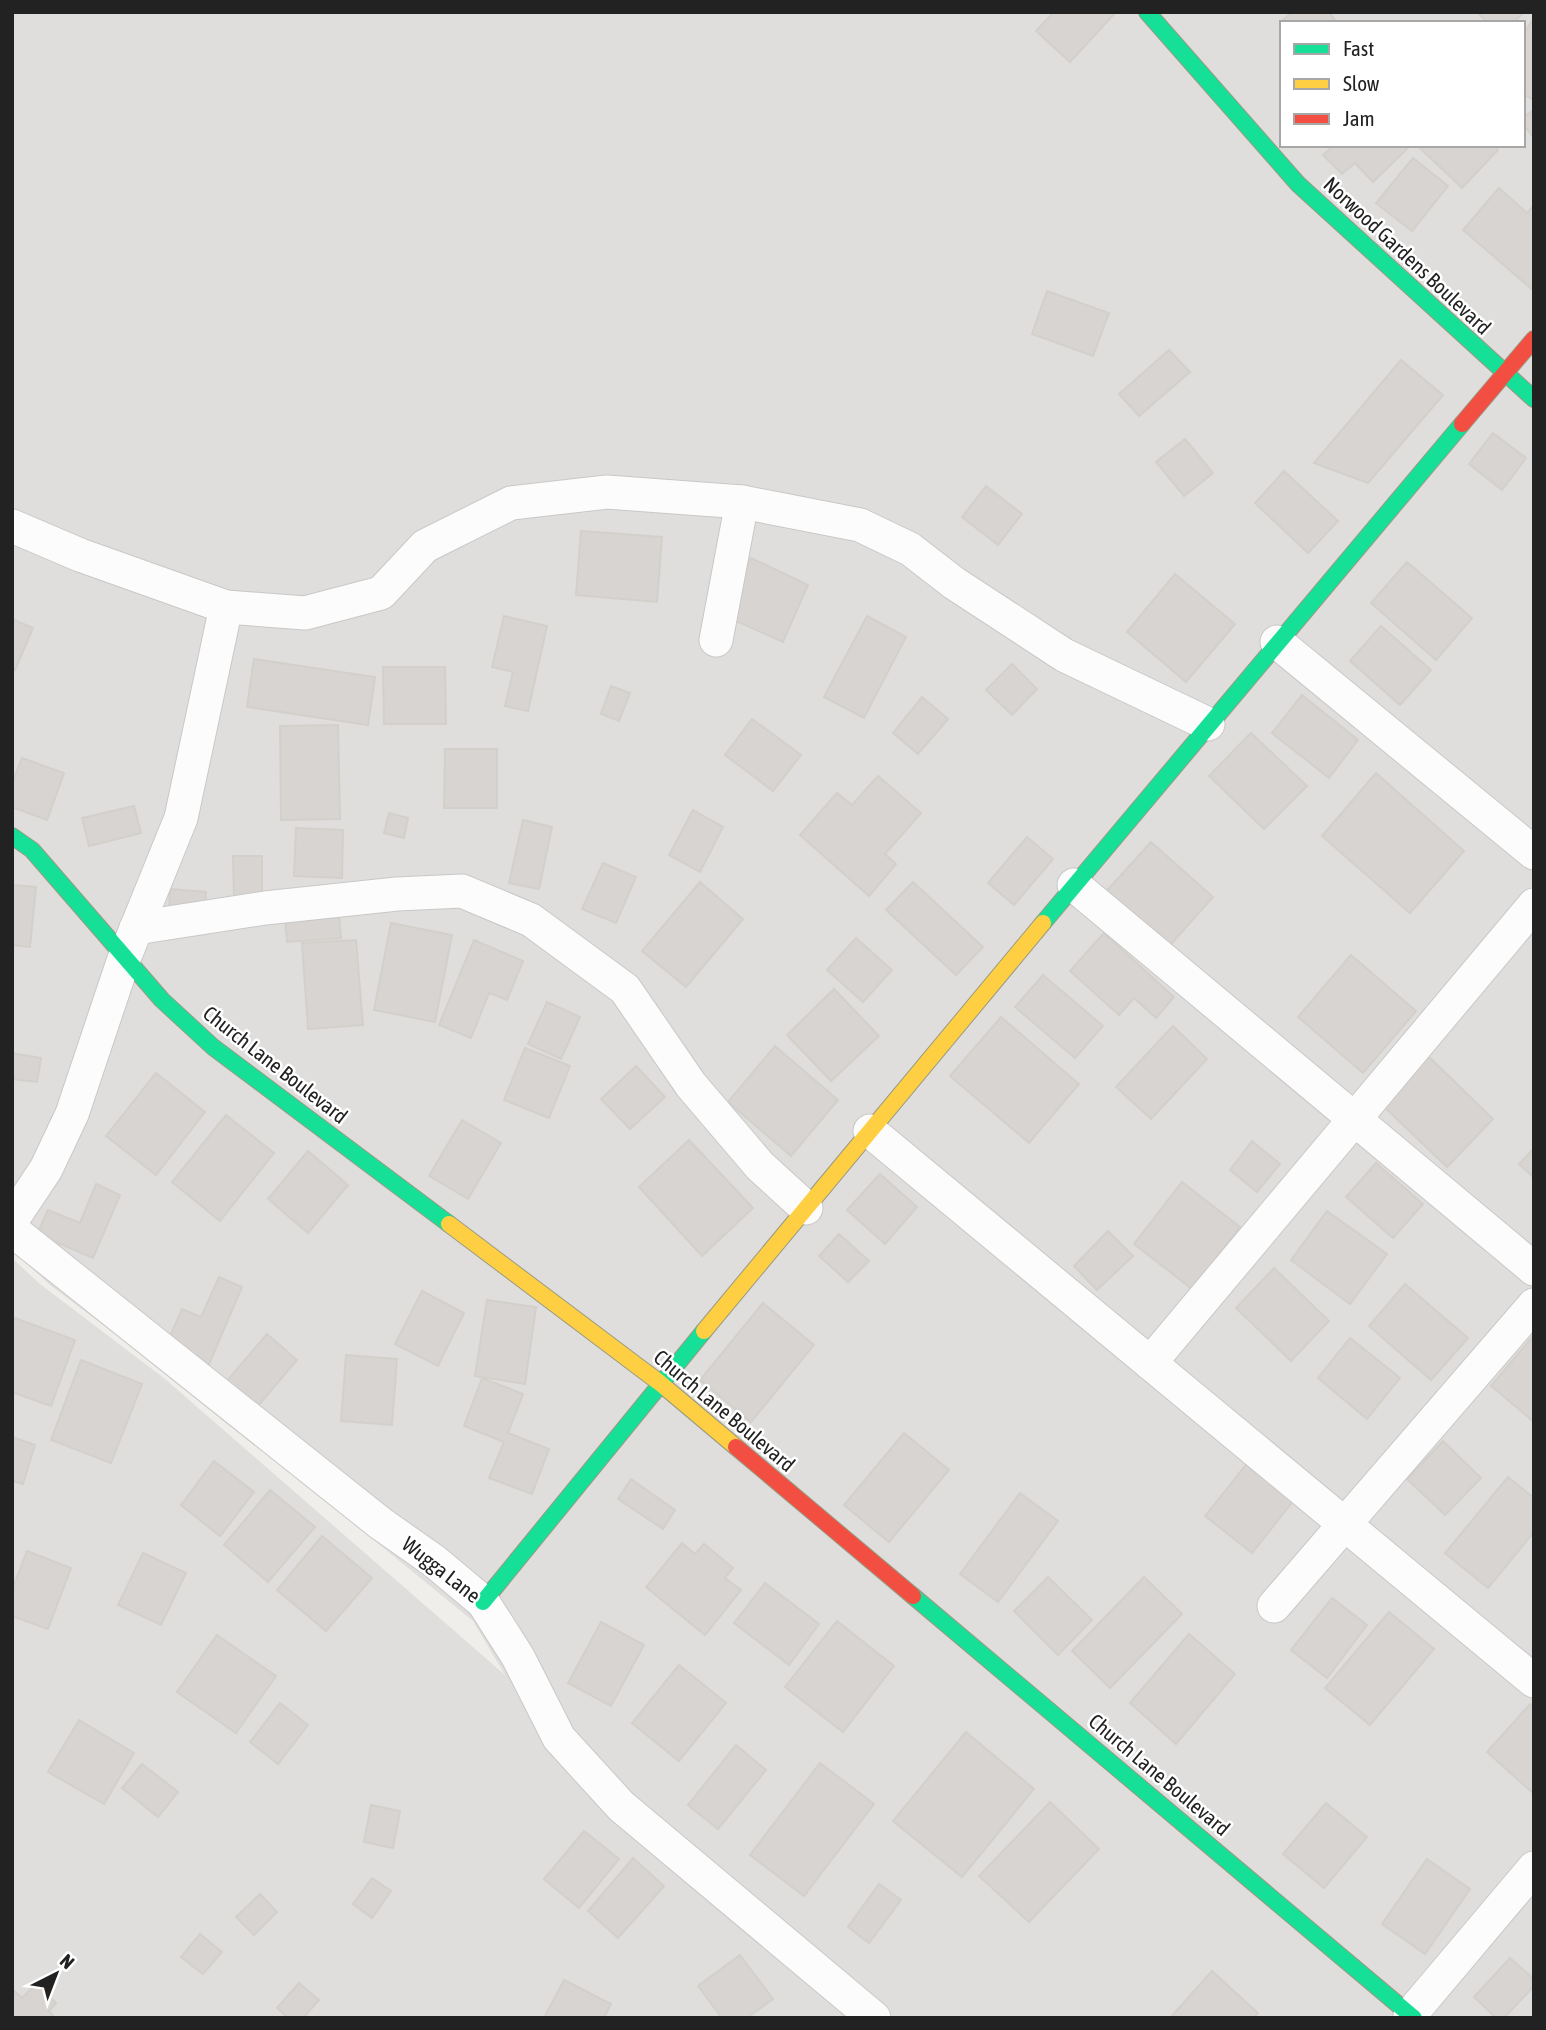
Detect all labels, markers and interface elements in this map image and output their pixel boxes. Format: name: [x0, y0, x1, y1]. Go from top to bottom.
legend: [1280, 21, 1525, 147]
text: Fast: [1343, 36, 1374, 60]
text: Slow: [1343, 71, 1380, 95]
text: Jam: [1343, 106, 1375, 130]
street label: Norwood Gardens Boulevard: [1319, 172, 1496, 339]
street label: Church Lane Boulevard: [199, 1000, 352, 1128]
street label: Church Lane Boulevard: [649, 1344, 800, 1476]
street label: Wugga Lane: [398, 1531, 485, 1607]
street label: Church Lane Boulevard: [1084, 1708, 1235, 1840]
north arrow: [21, 1939, 91, 2009]
text: N: [56, 1949, 79, 1973]

